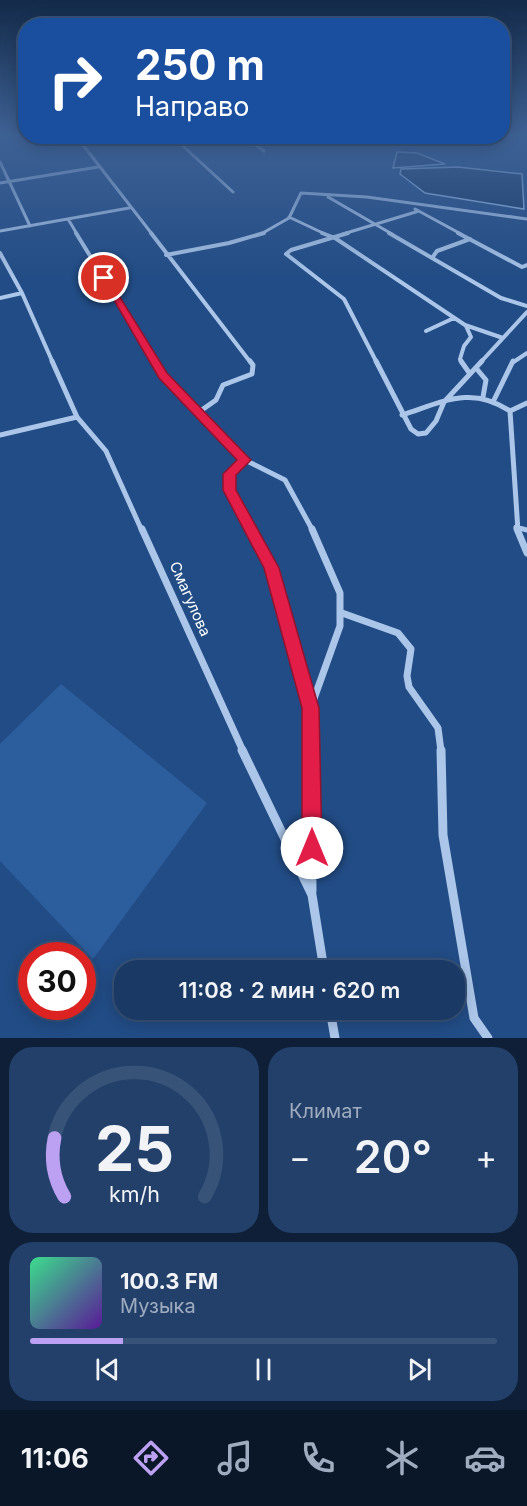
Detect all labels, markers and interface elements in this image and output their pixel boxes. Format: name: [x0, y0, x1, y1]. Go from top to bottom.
text: 250 m: [135, 39, 265, 90]
icon: right: [36, 42, 114, 120]
text: Направо: [135, 90, 250, 123]
pin: [78, 252, 129, 303]
icon: arrive: [87, 261, 120, 294]
street label: Смагулова: [166, 558, 215, 639]
position arrow: [280, 816, 344, 880]
speed limit sign: 30: [18, 942, 96, 1020]
text: 11:08 · 2 мин · 620 m: [179, 977, 400, 1003]
text: Климат: [289, 1099, 362, 1123]
text: 25: [94, 1111, 174, 1186]
text: 20°: [354, 1129, 432, 1184]
text: −: [289, 1137, 311, 1177]
text: +: [475, 1137, 497, 1177]
text: km/h: [109, 1181, 159, 1207]
text: 100.3 FM: [120, 1268, 218, 1294]
text: Музыка: [120, 1294, 196, 1318]
icon: previous: [91, 1353, 124, 1386]
icon: pause: [247, 1353, 280, 1386]
icon: next: [403, 1353, 436, 1386]
icon: directions: [130, 1437, 172, 1479]
icon: music: [214, 1437, 256, 1479]
icon: phone: [297, 1437, 339, 1479]
icon: climate: [381, 1437, 423, 1479]
icon: car: [464, 1437, 506, 1479]
text: 11:06: [21, 1442, 89, 1475]

